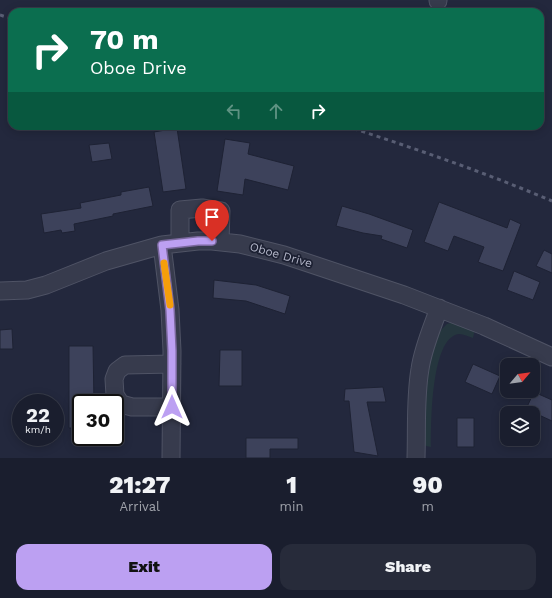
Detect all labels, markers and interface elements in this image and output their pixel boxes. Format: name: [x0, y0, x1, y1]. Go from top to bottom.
text: 70 m: [90, 23, 159, 56]
icon: right: [24, 24, 76, 76]
text: Oboe Drive: [90, 57, 187, 78]
icon: left: [223, 100, 245, 122]
icon: ahead: [265, 100, 287, 122]
icon: right: [307, 100, 329, 122]
pin: [195, 200, 229, 241]
icon: arrive: [201, 206, 223, 228]
street label: Oboe Drive: [248, 239, 314, 271]
north arrow: [500, 358, 540, 398]
map controls: [500, 358, 540, 446]
position arrow: [151, 386, 193, 428]
speed limit sign: 30: [72, 394, 124, 446]
text: 22: [26, 403, 50, 427]
button: layers: [500, 406, 540, 446]
text: km/h: [25, 424, 51, 435]
text: 21:27: [109, 471, 170, 499]
text: 1: [286, 471, 297, 499]
text: 90: [412, 471, 443, 499]
text: Arrival: [119, 499, 160, 514]
text: min: [280, 499, 303, 514]
text: m: [422, 499, 434, 514]
button: Exit: [16, 544, 272, 590]
button: Share: [280, 544, 536, 590]

